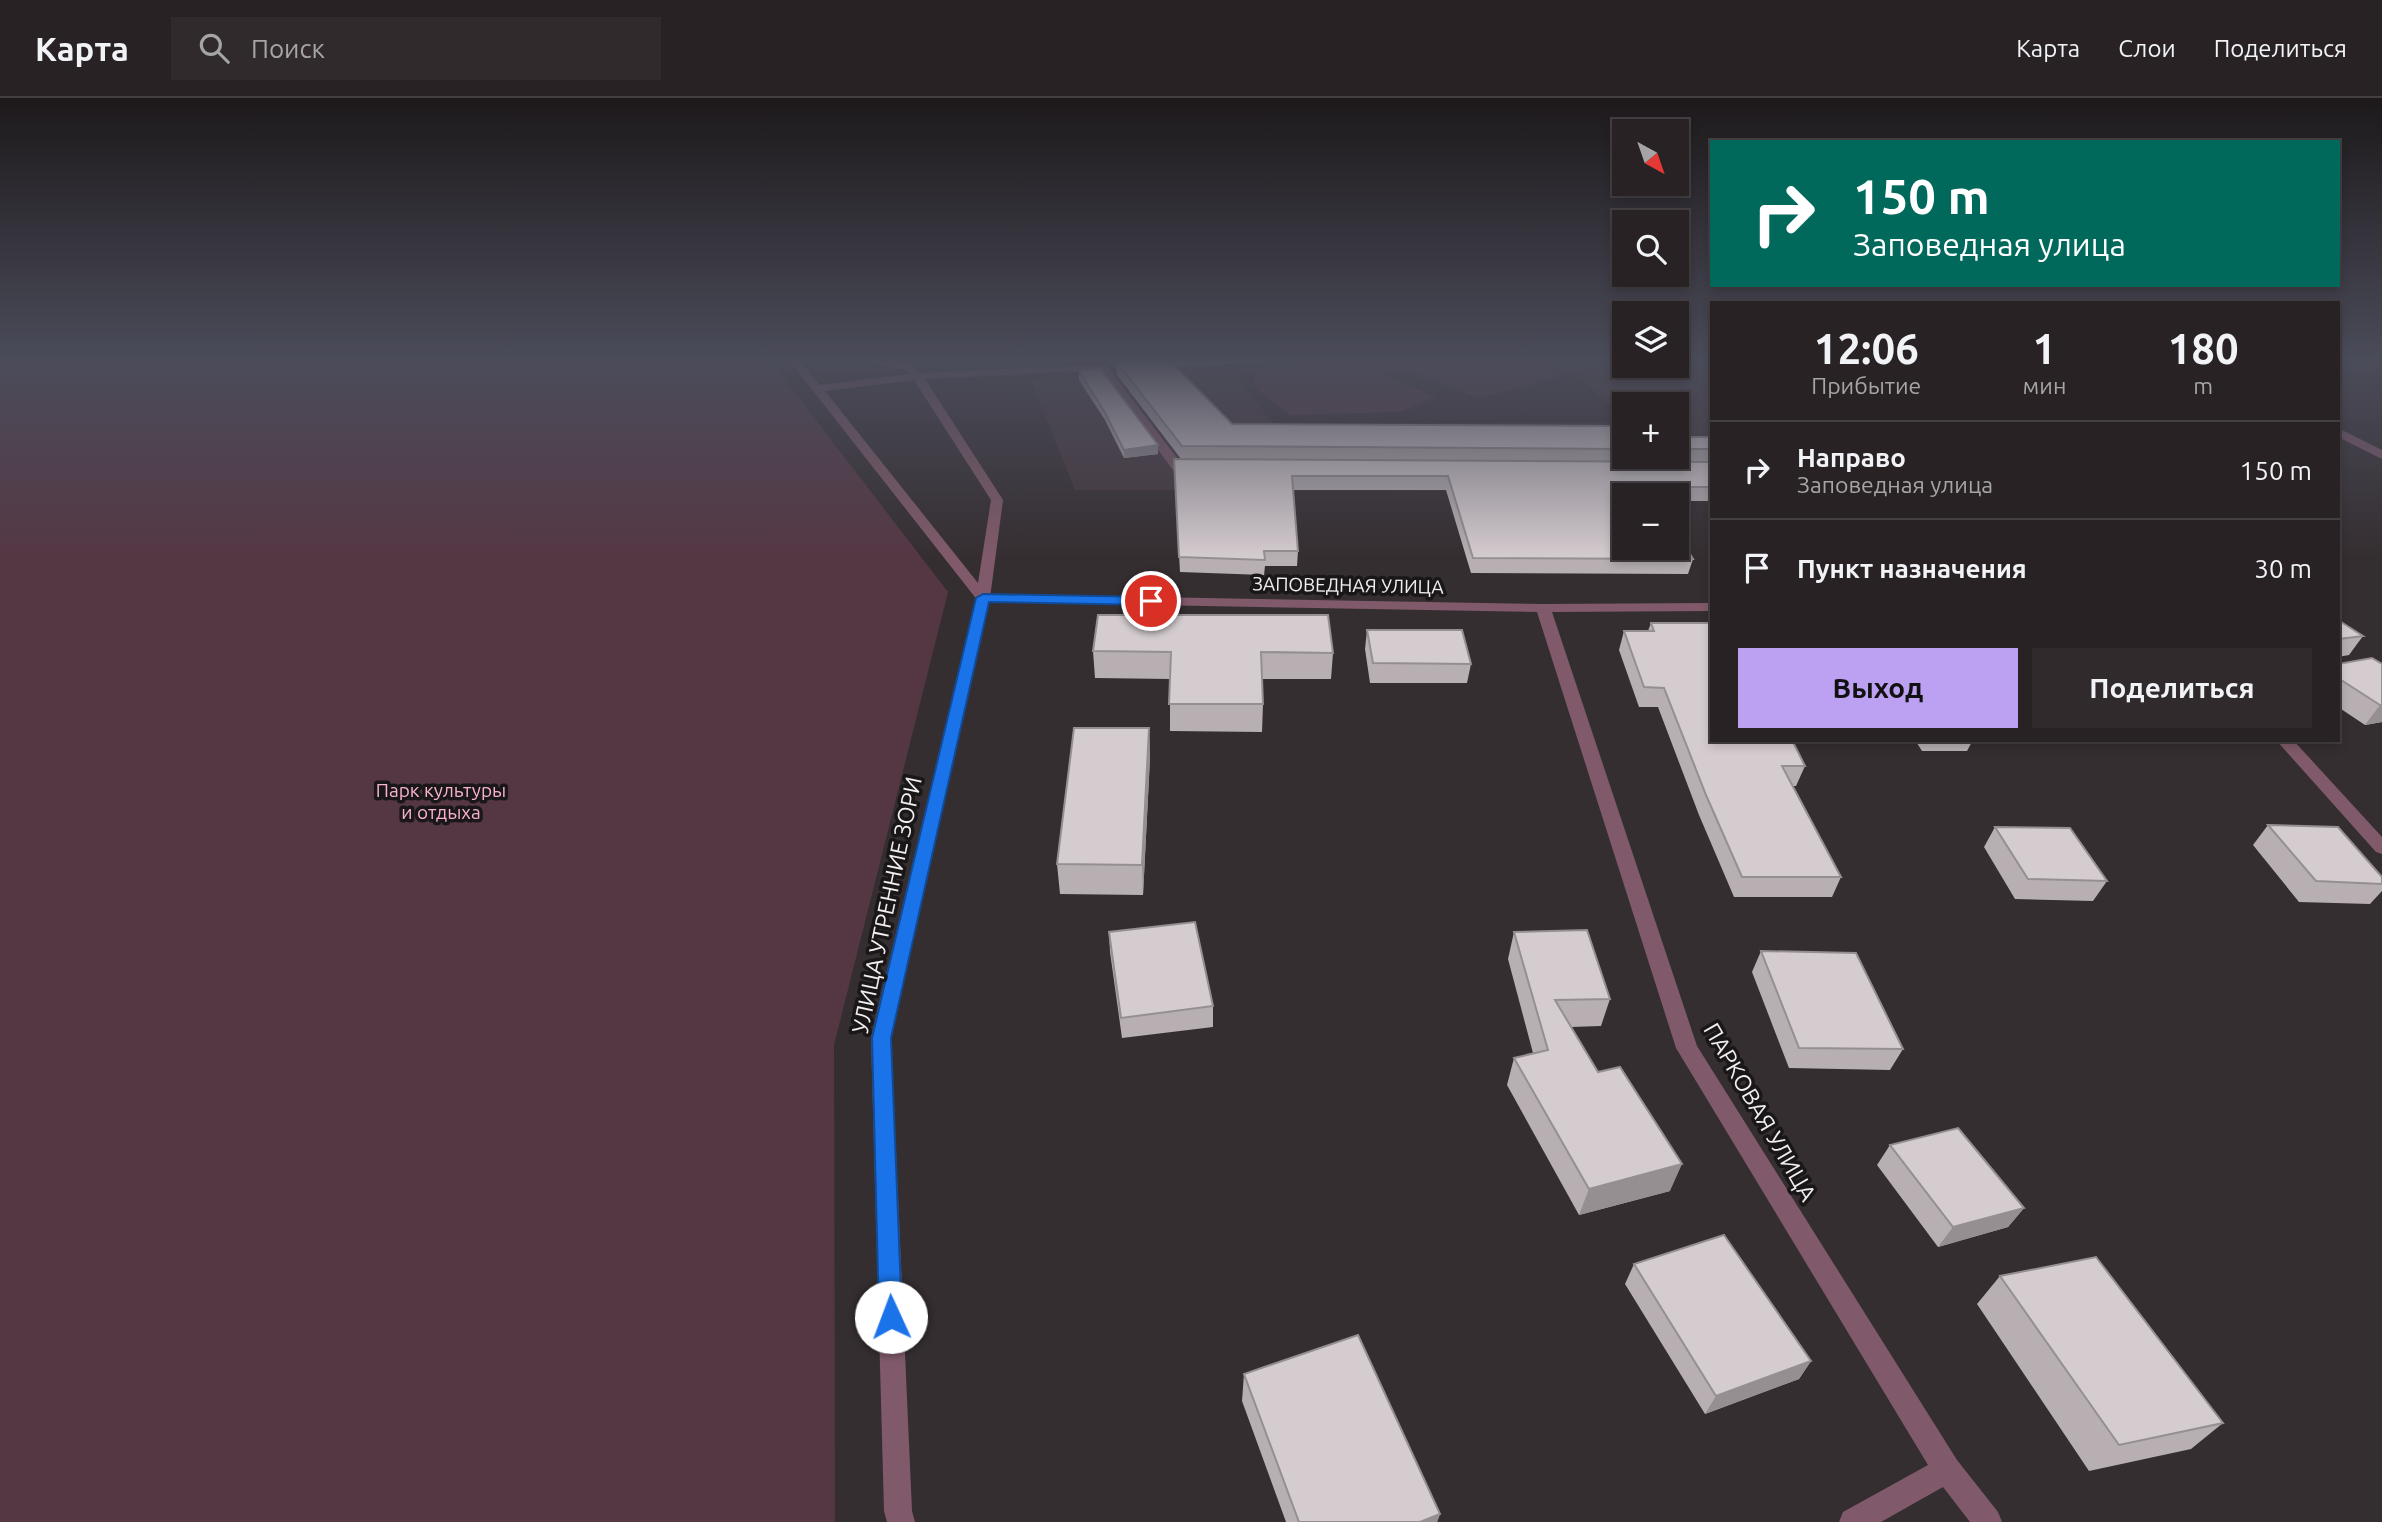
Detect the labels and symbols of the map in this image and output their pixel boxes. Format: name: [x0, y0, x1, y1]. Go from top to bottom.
north arrow: [1612, 119, 1689, 196]
pin: [1121, 571, 1181, 631]
street label: ЗАПОВЕДНАЯ УЛИЦА: [1252, 572, 1445, 598]
street label: УЛИЦА УТРЕННИЕ ЗОРИ: [847, 774, 926, 1035]
park label: Парк культуры и отдыха: [376, 779, 506, 823]
street label: ПАРКОВАЯ УЛИЦА: [1699, 1018, 1822, 1205]
position arrow: [854, 1280, 928, 1354]

